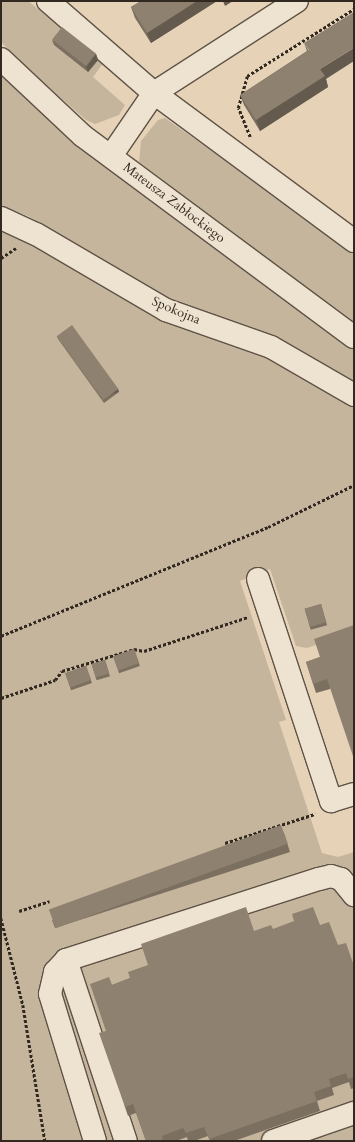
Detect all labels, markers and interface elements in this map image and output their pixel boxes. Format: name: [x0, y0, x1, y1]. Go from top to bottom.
street label: Mateusza Zabłockiego: [120, 160, 228, 246]
street label: Spokojna: [149, 294, 203, 328]

